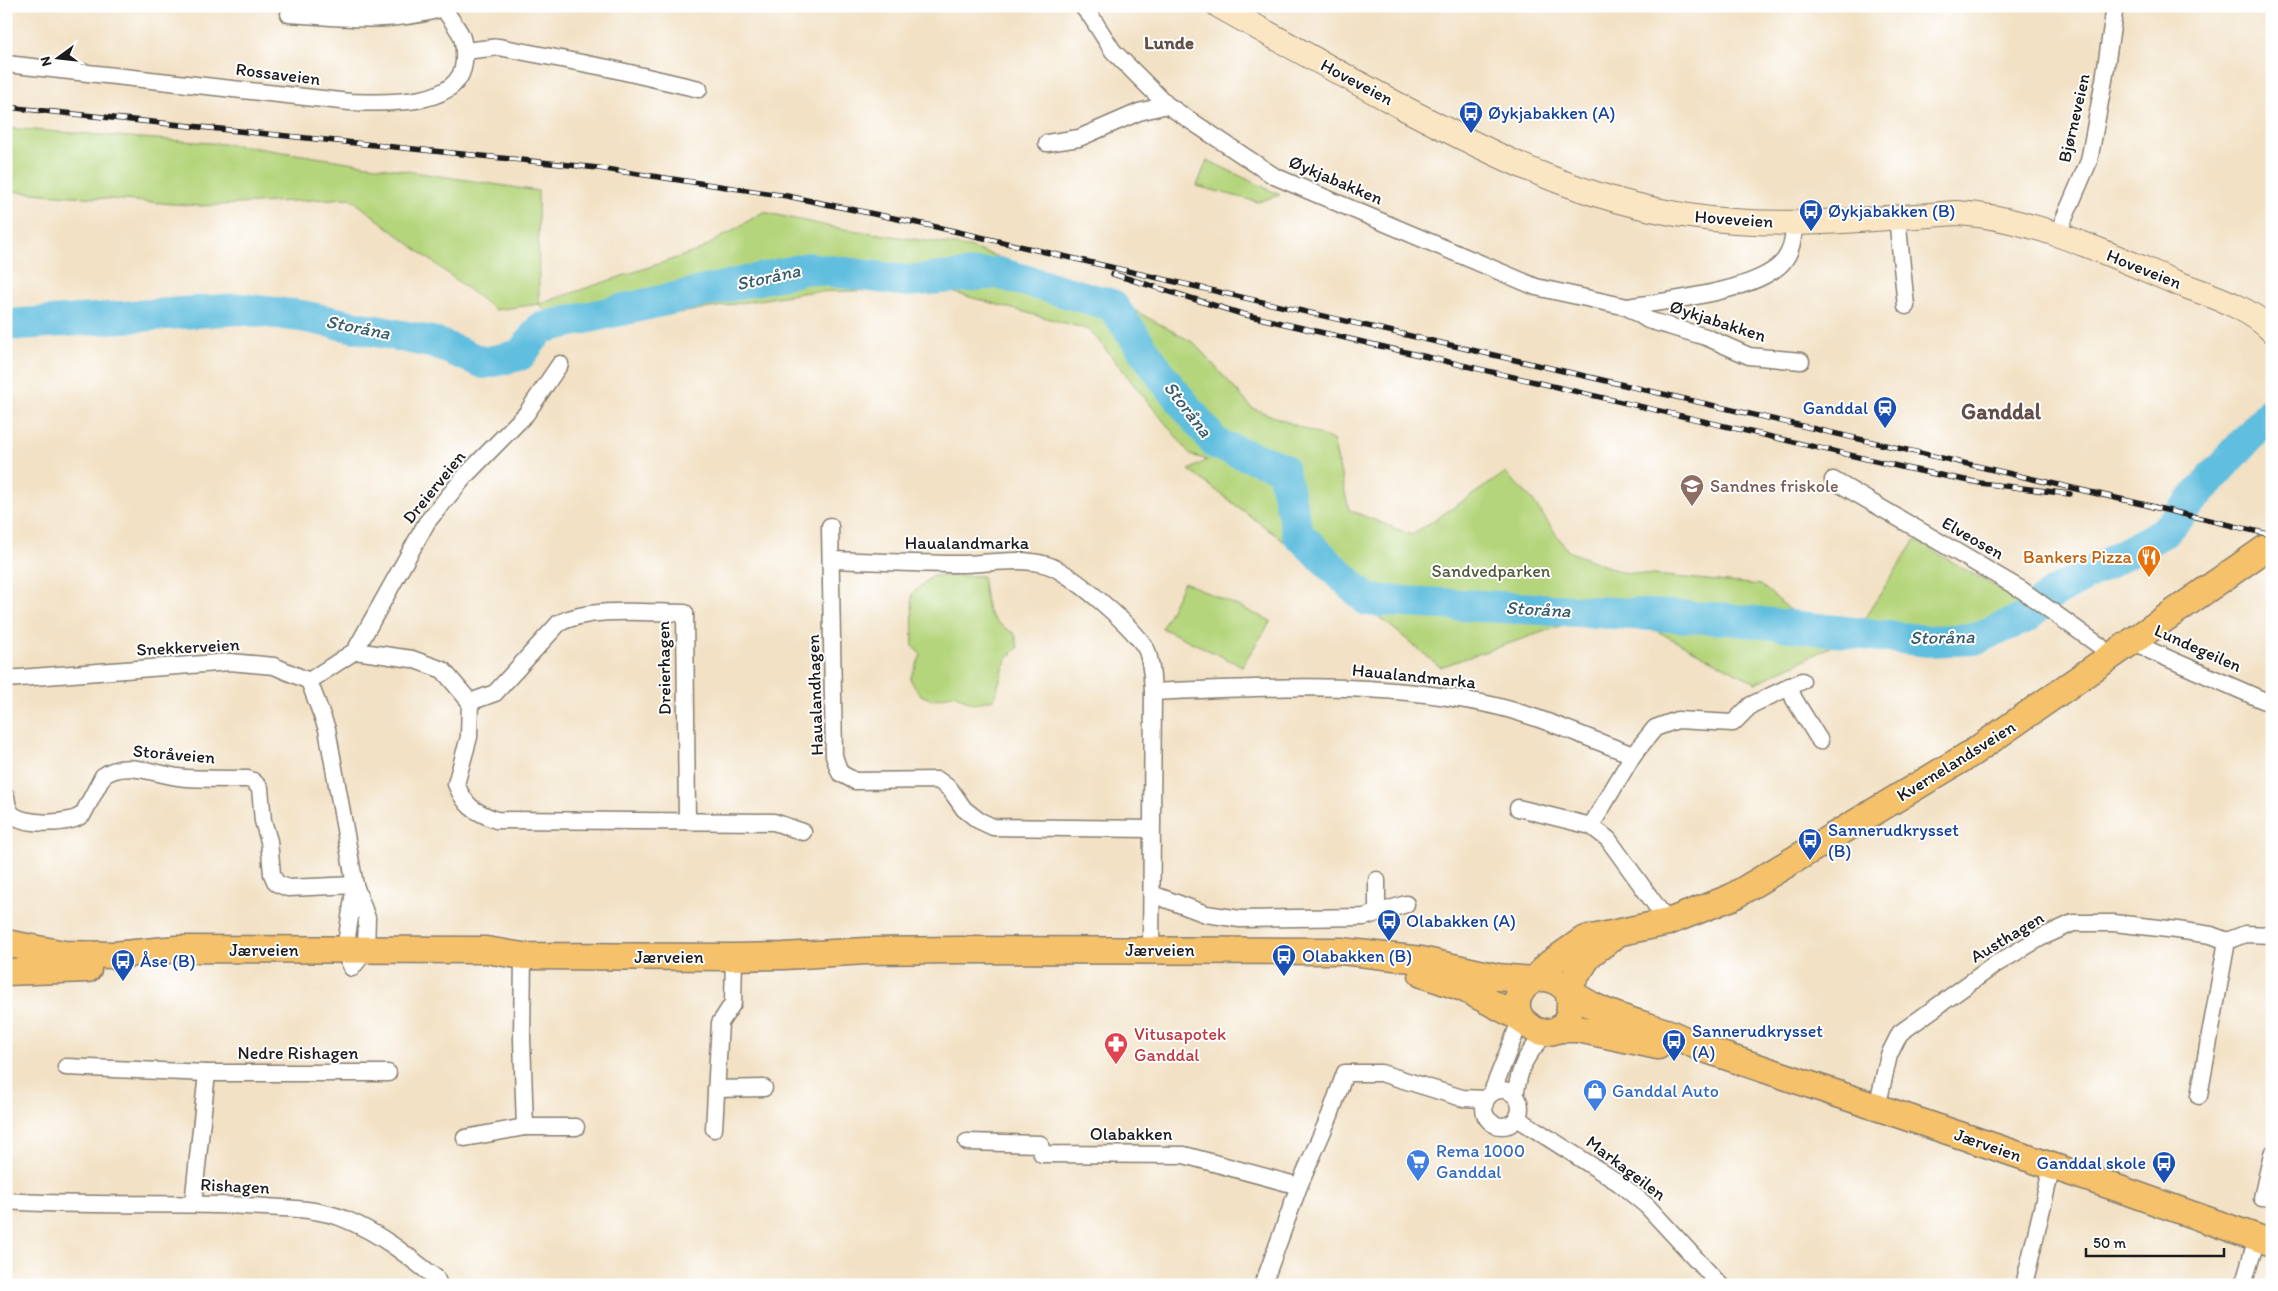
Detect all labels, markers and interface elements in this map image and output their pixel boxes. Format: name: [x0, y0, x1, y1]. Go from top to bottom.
district label: Lunde: [1144, 31, 1194, 54]
north arrow: [32, 32, 82, 82]
text: N: [36, 54, 55, 68]
street label: Hoveveien: [1317, 54, 1397, 110]
street label: Rossaveien: [234, 58, 322, 90]
street label: Bjørneveien: [2053, 71, 2095, 165]
bus stop icon: Øykjabakken (A): [1458, 100, 1484, 134]
place label: Øykjabakken (A): [1488, 102, 1615, 124]
street label: Øykjabakken: [1286, 150, 1386, 210]
bus stop icon: Øykjabakken (B): [1798, 198, 1824, 232]
place label: Øykjabakken (B): [1828, 200, 1955, 222]
street label: Hoveveien: [1694, 205, 1774, 233]
street label: Hoveveien: [2103, 244, 2185, 294]
water label: Storåna: [734, 258, 803, 295]
street label: Øykjabakken: [1667, 295, 1769, 347]
water label: Storåna: [324, 310, 393, 345]
water label: Storåna: [1159, 376, 1217, 442]
station icon: Ganddal: [1872, 395, 1898, 429]
place label: Ganddal: [1803, 397, 1868, 419]
district label: Ganddal: [1961, 398, 2042, 425]
street label: Dreierveien: [398, 446, 470, 528]
school or university icon: Sandnes friskole: [1679, 473, 1705, 507]
place label: Sandnes friskole: [1710, 475, 1839, 497]
street label: Elveosen: [1938, 511, 2008, 565]
street label: Haualandmarka: [905, 532, 1030, 554]
restaurant icon: Bankers Pizza: [2136, 544, 2162, 578]
place label: Bankers Pizza: [2023, 546, 2133, 568]
park label: Sandvedparken: [1432, 560, 1551, 582]
water label: Storåna: [1505, 596, 1572, 622]
street label: Lundegeilen: [2151, 619, 2245, 677]
street label: Dreierhagen: [652, 620, 676, 715]
water label: Storåna: [1909, 625, 1975, 649]
street label: Snekkerveien: [136, 633, 240, 661]
street label: Haualandhagen: [802, 634, 828, 756]
street label: Haualandmarka: [1351, 659, 1478, 694]
street label: Kvernelandsveien: [1893, 716, 2019, 806]
street label: Storåveien: [132, 739, 216, 769]
place label: Sannerudkrysset (B): [1828, 819, 1959, 862]
bus stop icon: Sannerudkrysset (B): [1797, 827, 1823, 861]
street label: Austhagen: [1966, 906, 2048, 968]
bus stop icon: Olabakken (A): [1376, 908, 1402, 942]
place label: Olabakken (A): [1406, 910, 1516, 932]
street label: Jærveien: [229, 939, 299, 961]
street label: Jærveien: [1125, 939, 1195, 961]
bus stop icon: Olabakken (B): [1271, 943, 1297, 977]
place label: Olabakken (B): [1302, 945, 1412, 967]
street label: Jærveien: [634, 946, 704, 968]
bus stop icon: Åse (B): [110, 948, 136, 982]
place label: Åse (B): [140, 950, 196, 972]
place label: Sannerudkrysset (A): [1692, 1020, 1823, 1063]
place label: Vitusapotek Ganddal: [1134, 1023, 1226, 1066]
bus stop icon: Sannerudkrysset (A): [1661, 1028, 1687, 1062]
pharmacy icon: Vitusapotek Ganddal: [1103, 1031, 1129, 1065]
street label: Nedre Rishagen: [238, 1042, 358, 1064]
shop icon: Ganddal Auto: [1582, 1078, 1608, 1112]
place label: Ganddal Auto: [1612, 1080, 1719, 1102]
street label: Olabakken: [1090, 1123, 1173, 1145]
street label: Jærveien: [1952, 1123, 2024, 1167]
street label: Markageilen: [1582, 1131, 1671, 1205]
place label: Rema 1000 Ganddal: [1436, 1140, 1525, 1183]
supermarket icon: Rema 1000 Ganddal: [1405, 1148, 1431, 1182]
bus stop icon: Ganddal skole: [2151, 1150, 2177, 1184]
place label: Ganddal skole: [2036, 1152, 2146, 1174]
street label: Rishagen: [200, 1173, 270, 1199]
scale bar: [2086, 1226, 2223, 1258]
text: 50 m: [2093, 1234, 2126, 1252]

